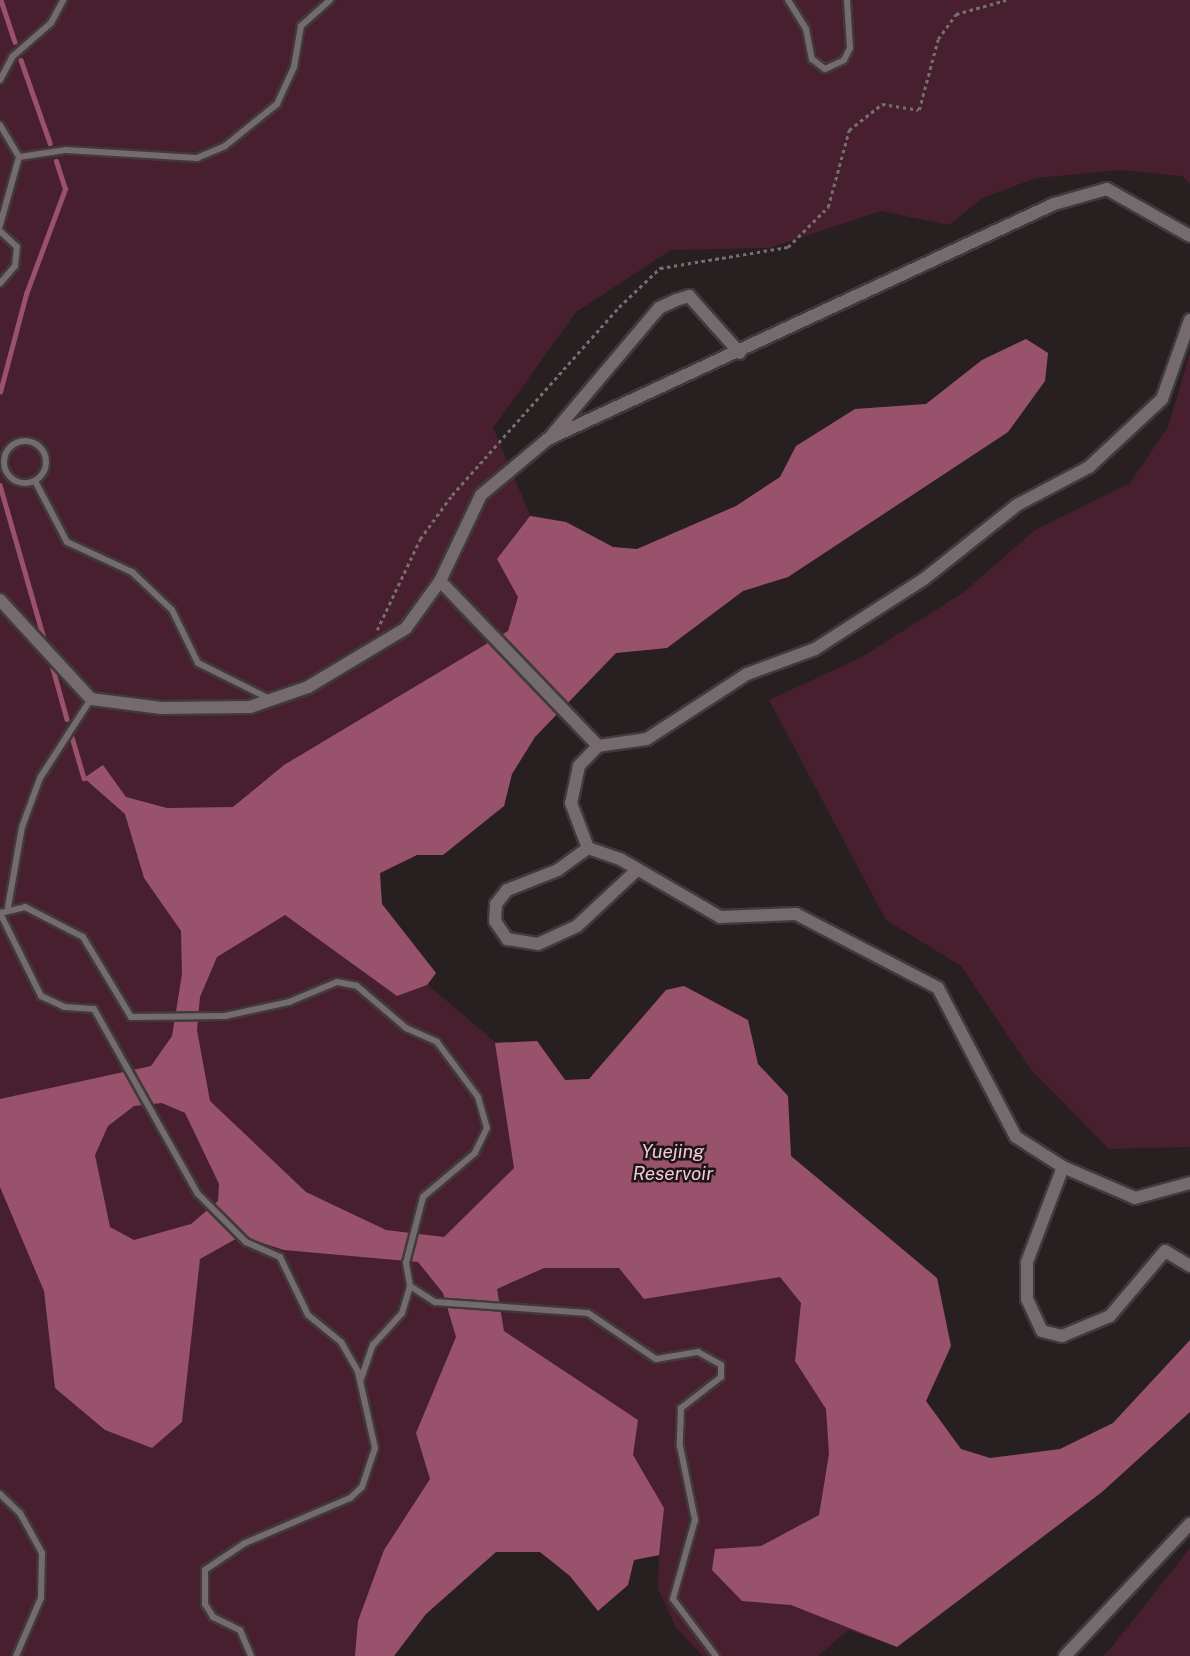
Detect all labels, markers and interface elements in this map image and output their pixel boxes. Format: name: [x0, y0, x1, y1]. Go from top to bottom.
water label: Yuejing Reservoir: [633, 1141, 713, 1185]

